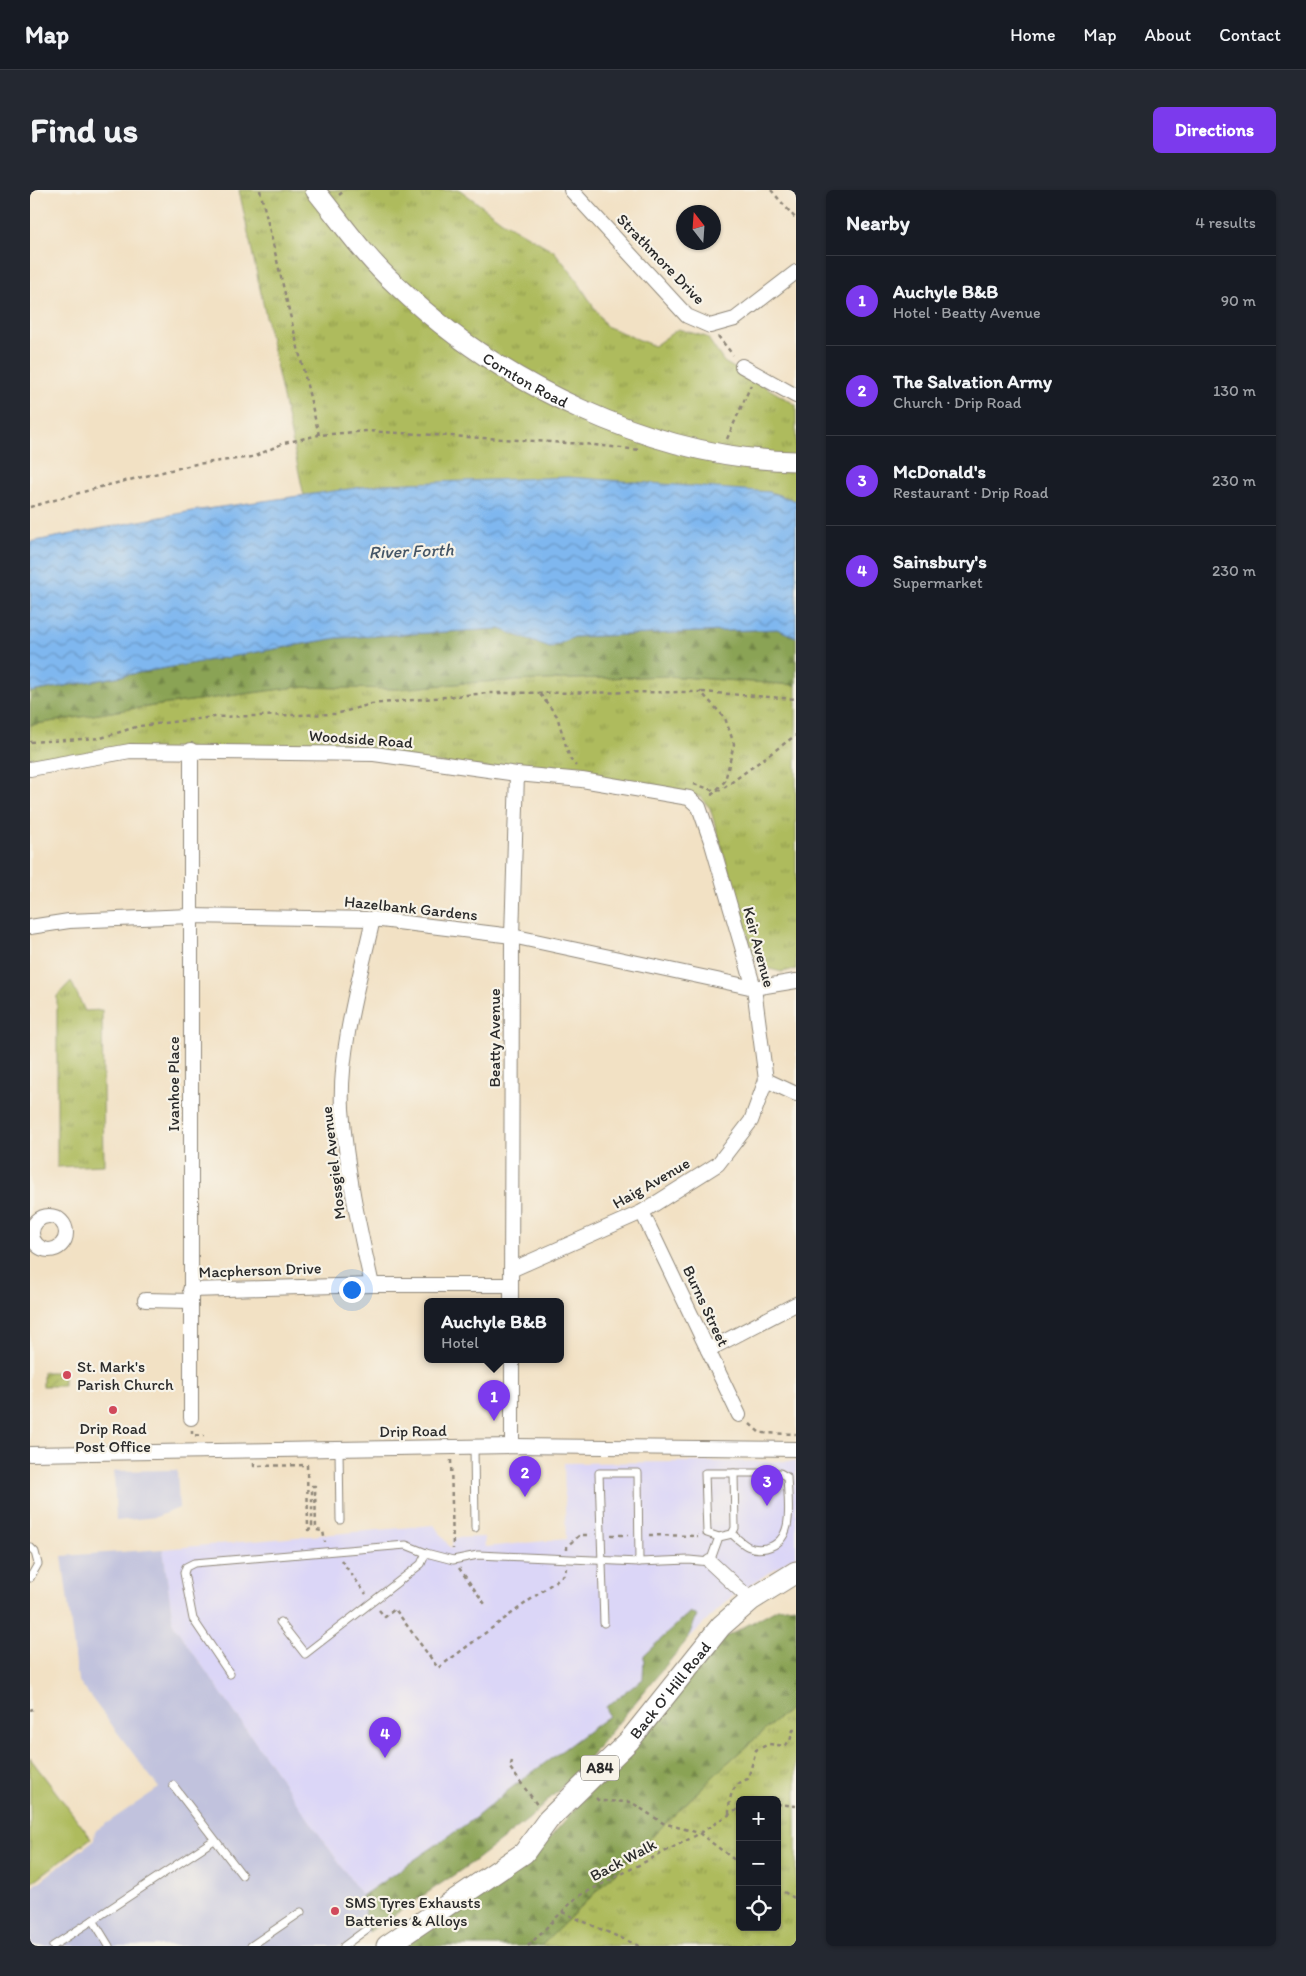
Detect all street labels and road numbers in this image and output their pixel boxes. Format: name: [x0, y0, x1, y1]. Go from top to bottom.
street label: Strathmore Drive: [613, 210, 709, 308]
street label: Cornton Road: [479, 348, 572, 411]
street label: Woodside Road: [308, 726, 414, 752]
street label: Hazelbank Gardens: [343, 892, 479, 924]
street label: Keir Avenue: [739, 905, 779, 989]
street label: Beatty Avenue: [485, 988, 504, 1088]
street label: Ivanhoe Place: [164, 1037, 183, 1132]
street label: Mossgiel Avenue: [317, 1105, 349, 1221]
street label: Haig Avenue: [609, 1153, 693, 1213]
street label: Macpherson Drive: [198, 1258, 322, 1282]
street label: Burns Street: [679, 1262, 733, 1350]
street label: Drip Road: [379, 1421, 447, 1441]
street label: Back O' Hill Road: [625, 1637, 715, 1742]
road number: A84: [581, 1756, 619, 1780]
street label: Back Walk: [587, 1834, 660, 1885]

